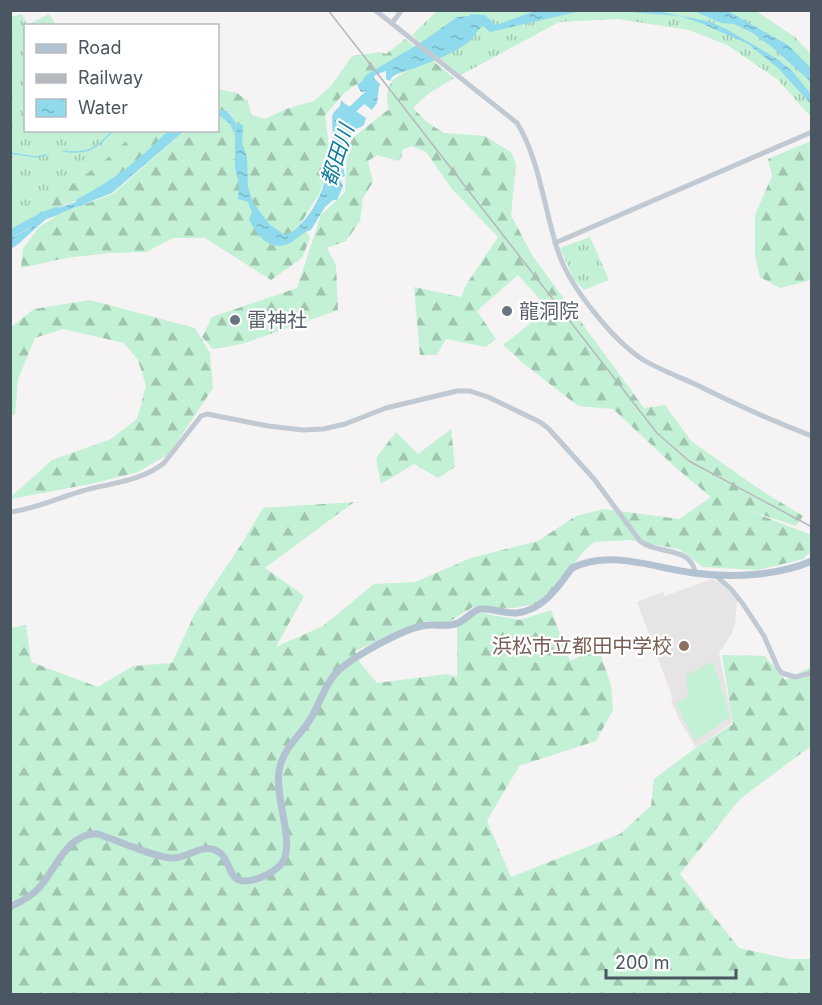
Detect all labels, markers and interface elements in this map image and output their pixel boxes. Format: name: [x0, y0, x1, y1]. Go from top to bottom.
legend: [24, 24, 219, 132]
text: Road: [78, 37, 121, 58]
text: Railway: [78, 67, 143, 88]
text: Water: [78, 97, 128, 118]
water label: 都田川: [315, 119, 359, 189]
place label: 龍洞院: [519, 299, 579, 323]
marker: 龍洞院: [500, 304, 514, 318]
place label: 雷神社: [247, 308, 307, 332]
marker: 雷神社: [228, 313, 242, 327]
place label: 浜松市立都田中学校: [492, 634, 672, 658]
marker: 浜松市立都田中学校: [677, 639, 691, 653]
scale bar: [606, 942, 736, 980]
text: 200 m: [615, 952, 670, 973]

